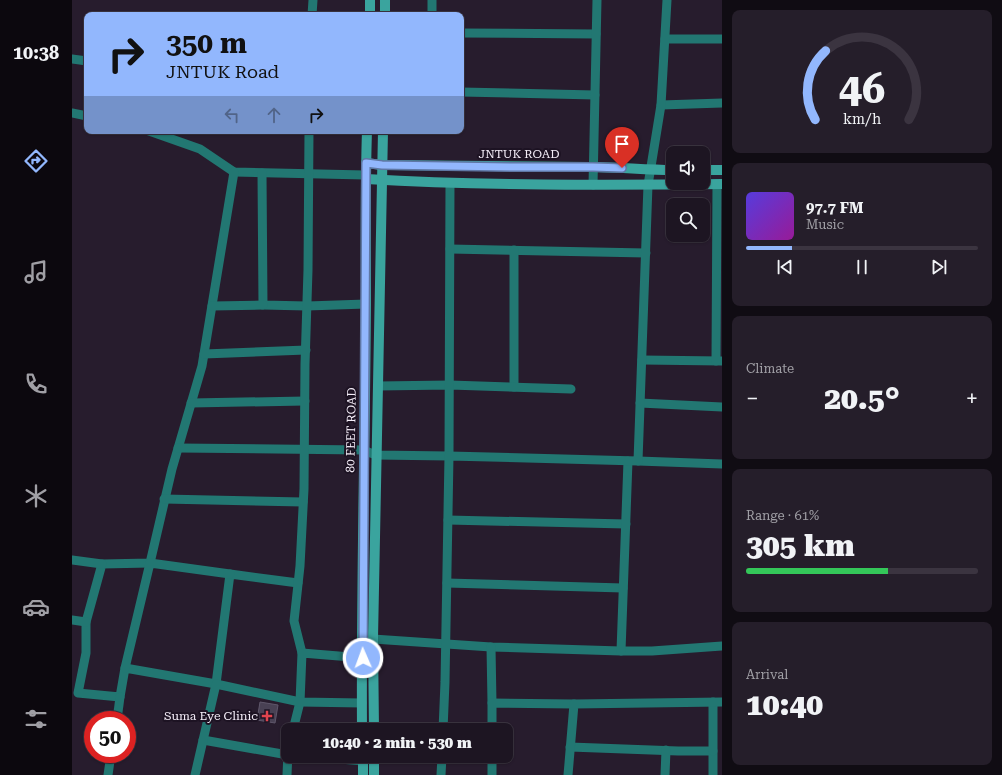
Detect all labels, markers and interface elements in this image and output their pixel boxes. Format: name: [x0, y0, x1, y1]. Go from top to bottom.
text: 350 m: [166, 27, 247, 60]
icon: right: [100, 28, 152, 80]
text: 10:38: [13, 42, 59, 63]
text: JNTUK Road: [166, 61, 279, 82]
text: 46: [839, 63, 885, 112]
icon: left: [221, 104, 243, 126]
icon: ahead: [263, 104, 285, 126]
icon: right: [305, 104, 327, 126]
text: km/h: [843, 110, 881, 126]
pin: [605, 127, 639, 168]
icon: arrive: [611, 133, 633, 155]
map controls: [666, 146, 710, 242]
button: sound: [666, 146, 710, 190]
icon: directions: [22, 147, 50, 175]
street label: JNTUK ROAD: [478, 147, 560, 161]
button: search: [666, 198, 710, 242]
text: 97.7 FM: [806, 199, 863, 217]
text: Music: [806, 217, 844, 232]
icon: previous: [774, 256, 796, 278]
icon: pause: [851, 256, 873, 278]
icon: next: [928, 256, 950, 278]
icon: music: [22, 258, 50, 286]
text: Climate: [746, 361, 794, 376]
icon: phone: [22, 370, 50, 398]
text: 20.5°: [824, 381, 900, 416]
text: −: [746, 386, 758, 411]
text: +: [966, 386, 978, 411]
street label: 80 FEET ROAD: [343, 387, 359, 473]
icon: climate: [22, 482, 50, 510]
text: Range · 61%: [746, 508, 819, 523]
text: 305 km: [746, 528, 855, 563]
icon: car: [22, 593, 50, 621]
position arrow: [342, 637, 384, 679]
text: Arrival: [746, 667, 788, 682]
text: 10:40: [746, 687, 823, 722]
icon: filters: [22, 705, 50, 733]
place label: Suma Eye Clinic: [164, 709, 258, 723]
marker: Suma Eye Clinic: [261, 710, 273, 722]
speed limit sign: 50: [84, 711, 136, 763]
text: 10:40 · 2 min · 530 m: [322, 734, 472, 752]

